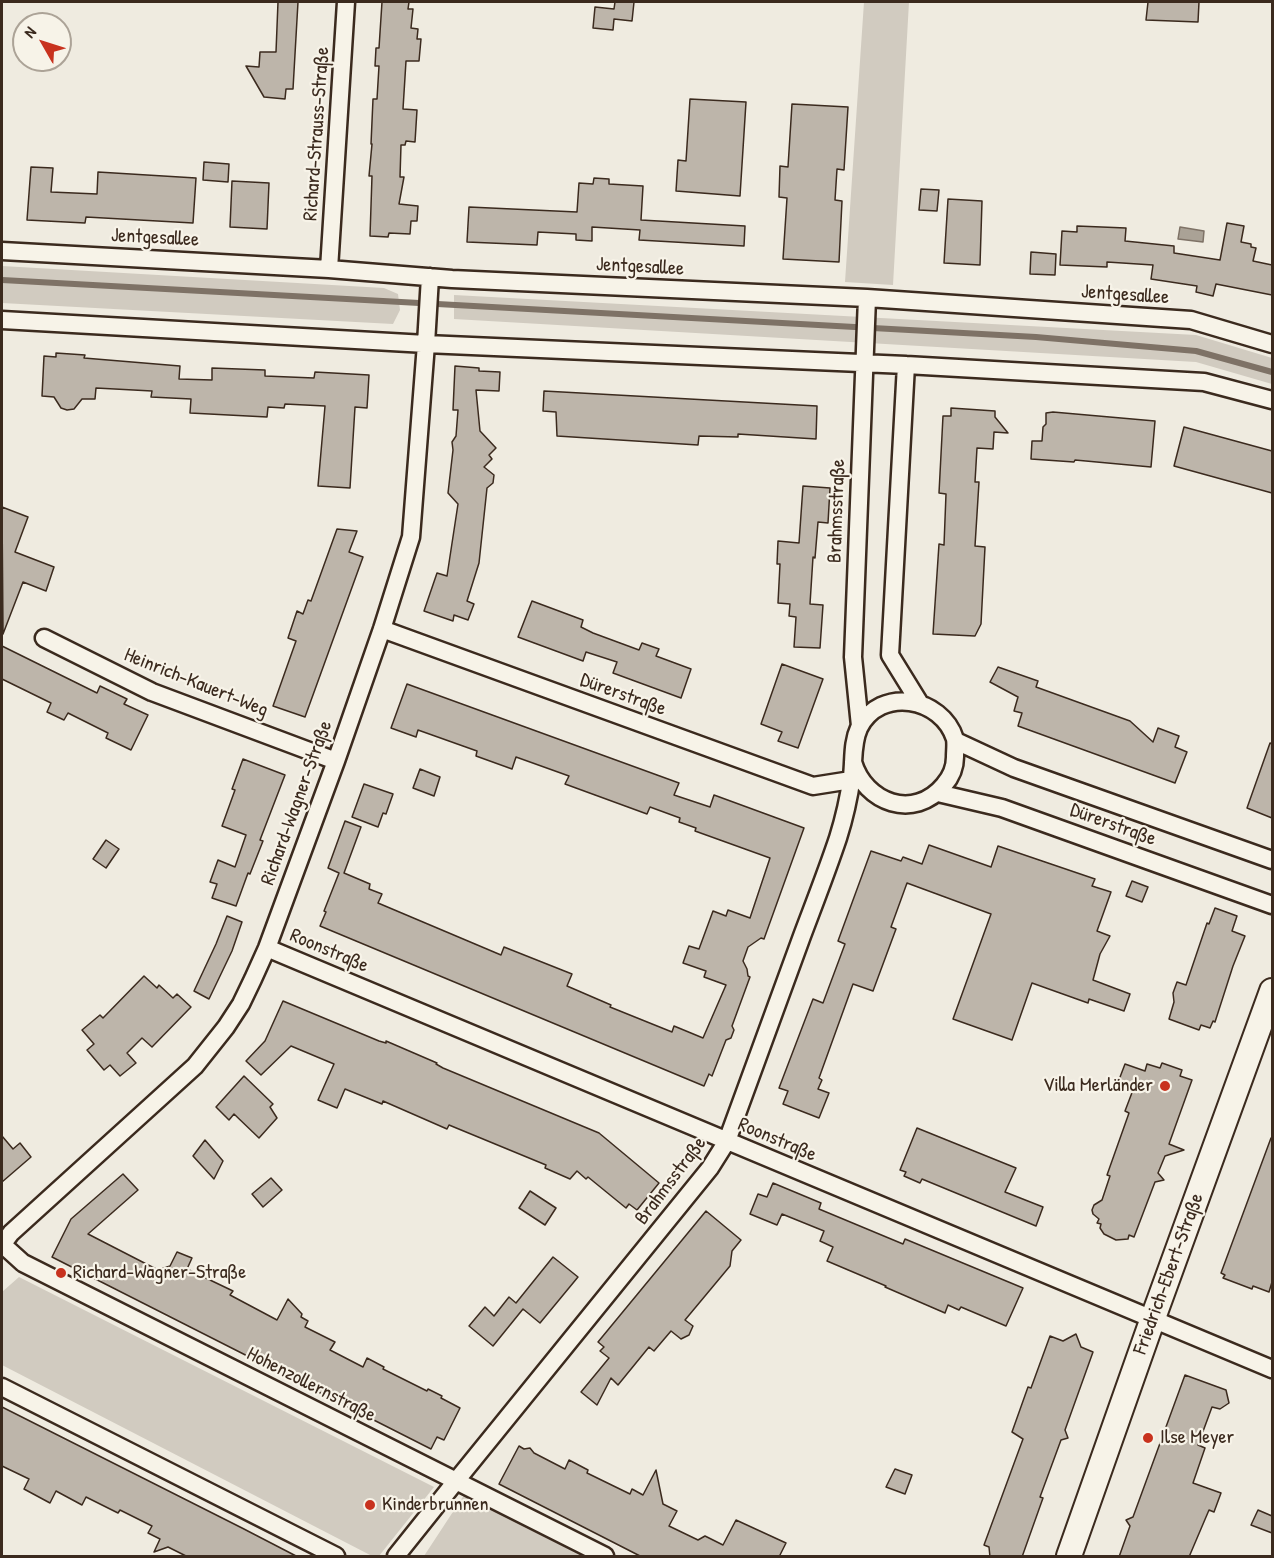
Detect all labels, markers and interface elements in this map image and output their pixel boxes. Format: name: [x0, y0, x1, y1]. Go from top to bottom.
north arrow: [12, 12, 72, 72]
text: N: [18, 22, 41, 42]
street label: Richard-Strauss-Straße: [299, 46, 335, 222]
street label: Jentgesallee: [110, 224, 200, 252]
street label: Jentgesallee: [595, 253, 685, 281]
street label: Jentgesallee: [1080, 280, 1170, 310]
street label: Brahmsstraße: [823, 459, 851, 563]
street label: Heinrich-Kauert-Weg: [120, 643, 272, 723]
street label: Dürerstraße: [577, 668, 669, 722]
street label: Richard-Wagner-Straße: [256, 718, 338, 888]
street label: Dürerstraße: [1067, 798, 1159, 852]
street label: Roonstraße: [286, 924, 372, 978]
place label: Villa Merländer: [1043, 1074, 1153, 1098]
marker: Villa Merländer: [1158, 1079, 1172, 1093]
street label: Roonstraße: [734, 1113, 820, 1167]
street label: Brahmsstraße: [630, 1132, 712, 1230]
street label: Friedrich-Ebert-Straße: [1129, 1190, 1209, 1358]
place label: Richard-Wagner-Straße: [73, 1261, 246, 1285]
marker: Richard-Wagner-Straße: [54, 1266, 68, 1280]
street label: Hohenzollernstraße: [243, 1342, 379, 1428]
place label: Ilse Meyer: [1160, 1426, 1234, 1450]
marker: Ilse Meyer: [1141, 1431, 1155, 1445]
place label: Kinderbrunnen: [382, 1493, 488, 1517]
marker: Kinderbrunnen: [363, 1498, 377, 1512]

